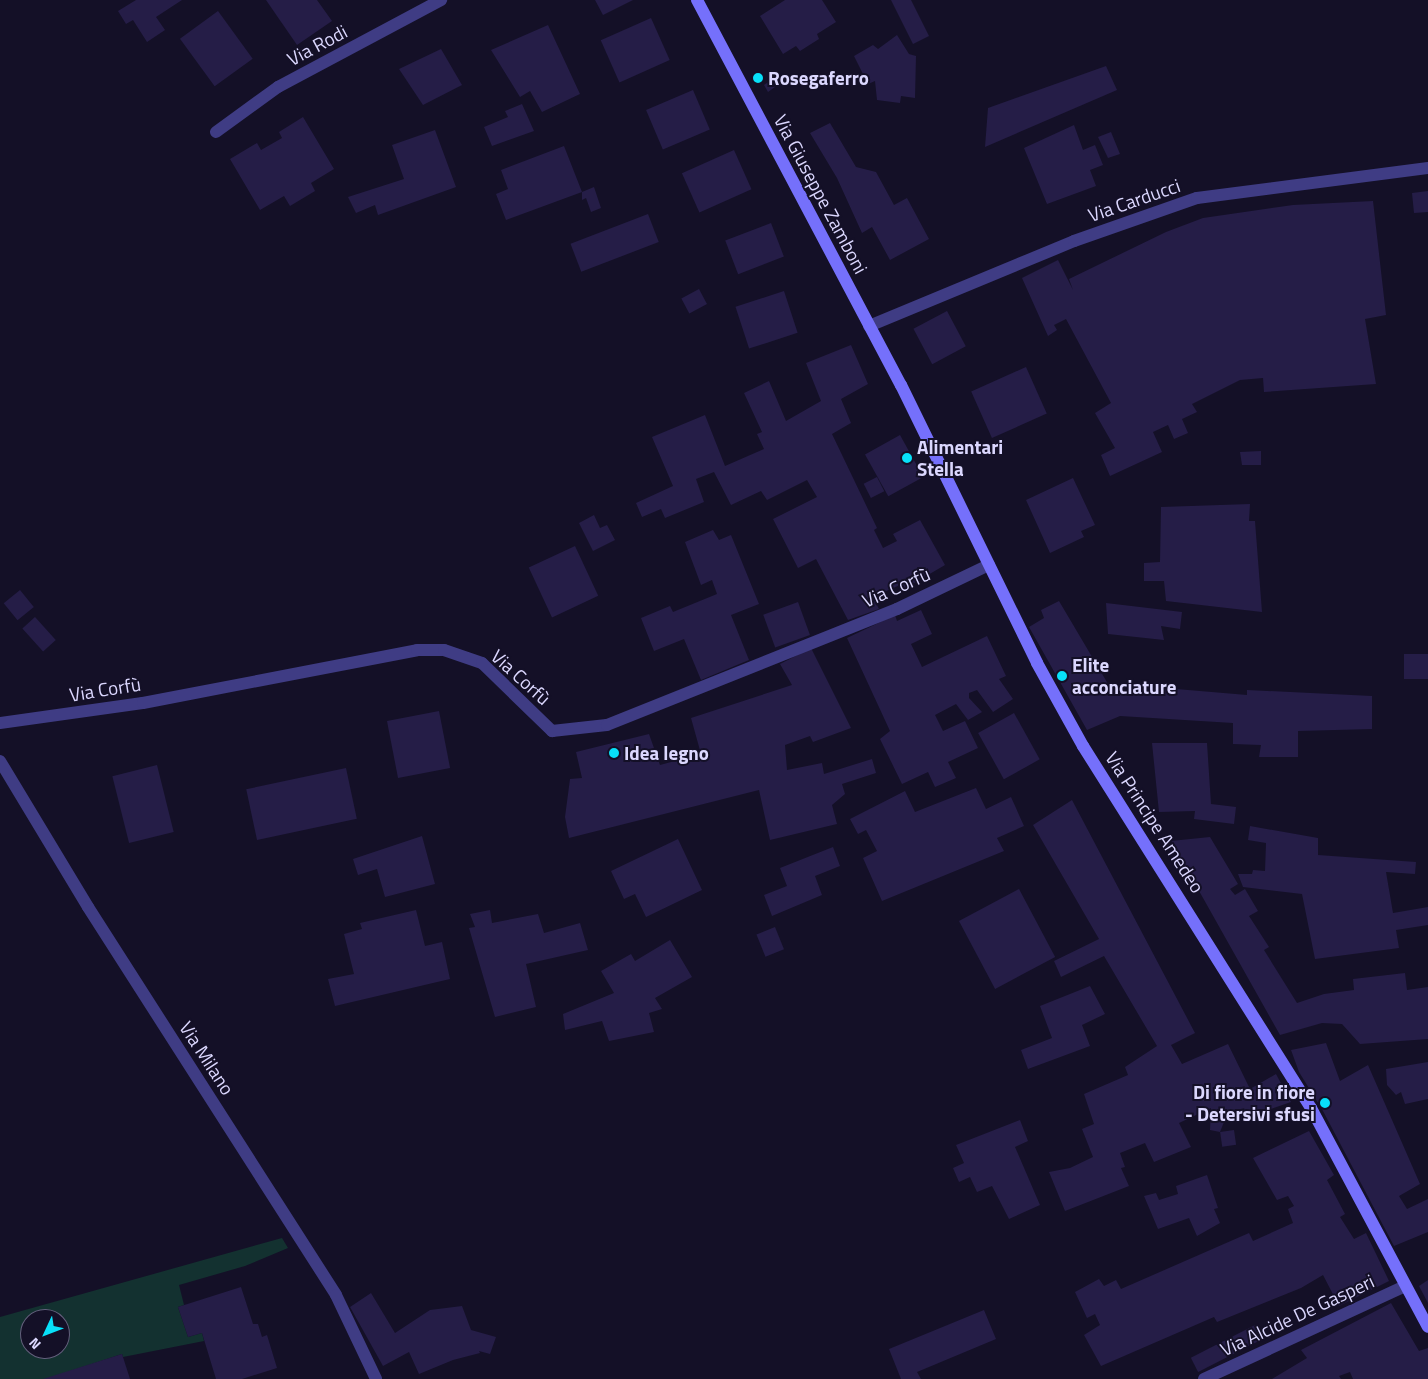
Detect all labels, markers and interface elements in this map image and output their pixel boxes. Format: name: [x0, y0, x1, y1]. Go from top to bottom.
street label: Via Rodi: [283, 20, 351, 70]
place label: Rosegaferro: [768, 67, 869, 89]
marker: Rosegaferro: [752, 72, 764, 84]
street label: Via Giuseppe Zamboni: [769, 110, 873, 278]
street label: Via Carducci: [1085, 174, 1183, 226]
place label: Alimentari Stella: [917, 436, 1003, 480]
marker: Alimentari Stella: [901, 452, 913, 464]
street label: Via Corfù: [858, 562, 934, 612]
street label: Via Corfù: [487, 644, 555, 710]
place label: Elite acconciature: [1072, 654, 1176, 698]
marker: Elite acconciature: [1056, 670, 1068, 682]
street label: Via Corfù: [68, 672, 142, 706]
place label: Idea legno: [624, 742, 709, 764]
marker: Idea legno: [608, 747, 620, 759]
street label: Via Principe Amedeo: [1101, 747, 1209, 897]
street label: Via Milano: [175, 1017, 239, 1099]
place label: Di fiore in fiore - Detersivi sfusi: [1185, 1081, 1315, 1125]
marker: Di fiore in fiore - Detersivi sfusi: [1319, 1097, 1331, 1109]
street label: Via Alcide De Gasperi: [1216, 1269, 1378, 1361]
north arrow: [20, 1309, 70, 1359]
text: N: [23, 1333, 45, 1355]

